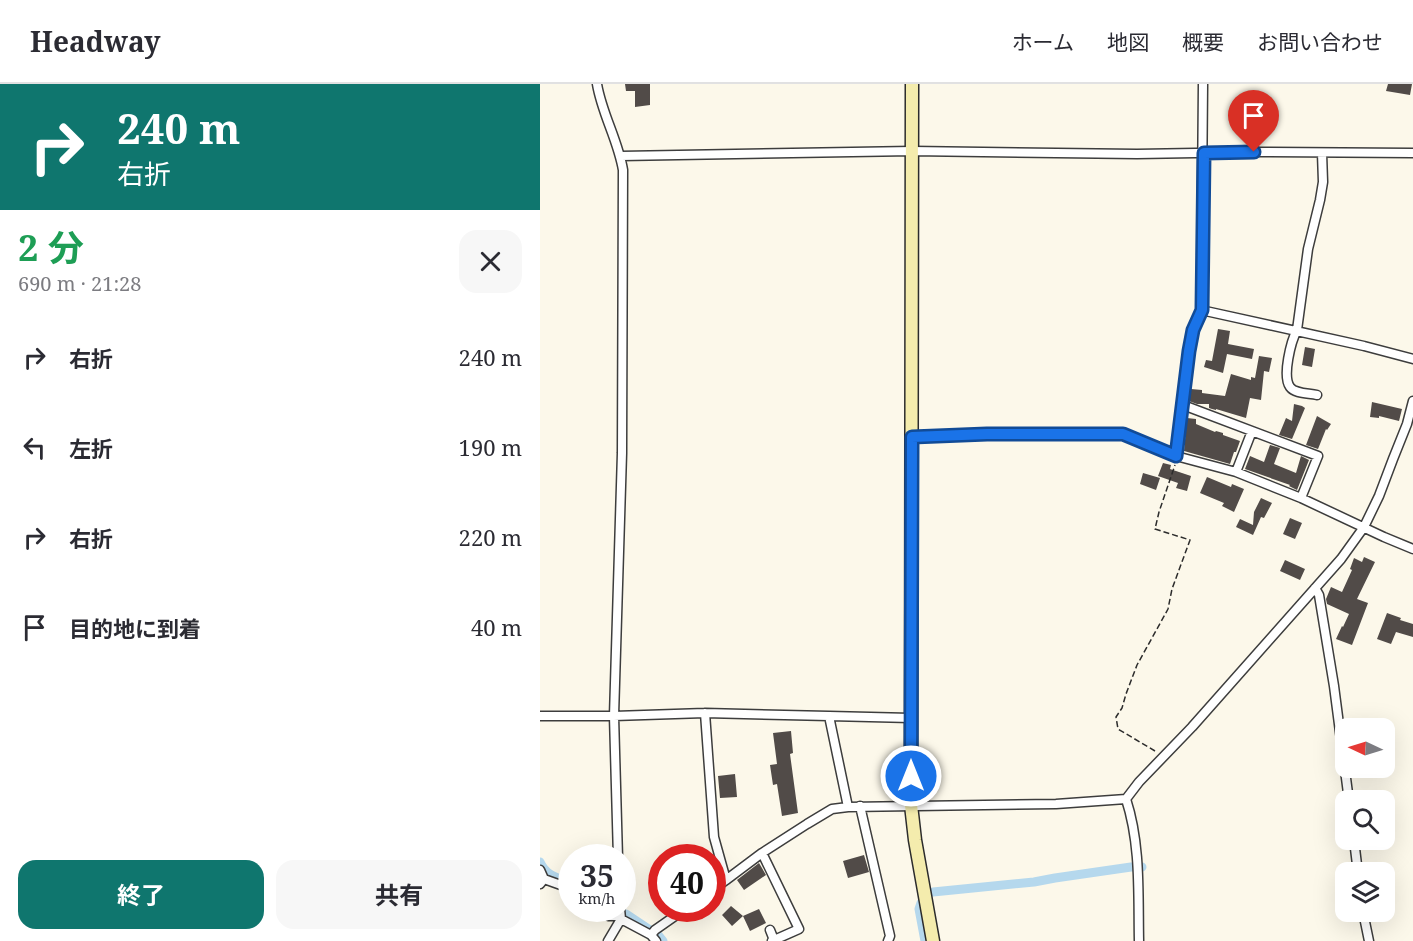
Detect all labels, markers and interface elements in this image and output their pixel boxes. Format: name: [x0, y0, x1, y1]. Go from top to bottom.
text: Headway: [30, 22, 160, 60]
text: ホーム: [1012, 28, 1074, 56]
text: 地図: [1107, 28, 1149, 56]
text: 概要: [1182, 28, 1224, 56]
text: お問い合わせ: [1257, 28, 1383, 56]
pin: [1228, 90, 1279, 152]
text: 240 m: [117, 99, 241, 156]
icon: arrive: [1237, 99, 1270, 132]
icon: right: [18, 108, 96, 186]
text: 右折: [117, 155, 171, 192]
text: 2 分: [18, 223, 84, 272]
button: close: [459, 230, 522, 293]
text: 690 m · 21:28: [18, 270, 141, 297]
icon: right: [18, 341, 51, 374]
text: 240 m: [459, 342, 522, 372]
text: 右折: [69, 343, 113, 373]
icon: left: [18, 431, 51, 464]
text: 190 m: [459, 432, 522, 462]
text: 左折: [69, 433, 113, 463]
icon: right: [18, 521, 51, 554]
text: 220 m: [459, 522, 522, 552]
text: 右折: [69, 523, 113, 553]
icon: arrive: [18, 611, 51, 644]
text: 40 m: [471, 612, 522, 642]
text: 目的地に到着: [69, 613, 201, 643]
north arrow: [1335, 718, 1395, 778]
map controls: [1335, 718, 1395, 922]
position arrow: [879, 744, 943, 808]
button: search: [1335, 790, 1395, 850]
speed limit sign: 40: [648, 844, 726, 922]
text: 35: [580, 855, 614, 896]
button: 終了: [18, 860, 264, 929]
button: 共有: [276, 860, 522, 929]
button: layers: [1335, 862, 1395, 922]
text: km/h: [579, 888, 615, 908]

